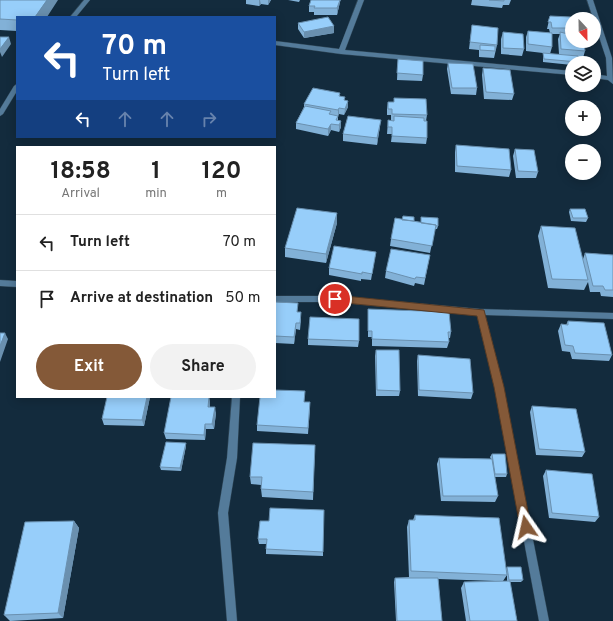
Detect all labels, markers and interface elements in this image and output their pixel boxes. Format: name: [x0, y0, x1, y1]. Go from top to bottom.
north arrow: [565, 12, 601, 48]
map controls: [565, 12, 601, 180]
text: 70 m: [102, 29, 167, 65]
icon: left: [36, 32, 88, 84]
button: layers: [565, 56, 601, 92]
text: Turn left: [102, 64, 170, 87]
button: +: [565, 100, 601, 136]
icon: left: [72, 108, 94, 130]
icon: ahead: [114, 108, 136, 130]
icon: ahead: [156, 108, 178, 130]
icon: right: [198, 108, 220, 130]
button: −: [565, 144, 601, 180]
text: 18:58: [51, 157, 111, 187]
text: 1: [151, 157, 161, 187]
text: 120: [201, 157, 242, 187]
text: Arrival: [61, 186, 100, 202]
text: min: [145, 186, 167, 202]
text: m: [216, 186, 227, 202]
icon: left: [36, 232, 58, 254]
text: Turn left: [70, 233, 130, 252]
text: 70 m: [223, 233, 256, 252]
pin: [318, 282, 352, 316]
icon: arrive: [36, 288, 58, 310]
icon: arrive: [324, 288, 346, 310]
text: Arrive at destination: [70, 289, 213, 308]
text: 50 m: [225, 289, 260, 308]
button: Exit: [36, 344, 142, 390]
button: Share: [150, 344, 256, 390]
position arrow: [505, 506, 547, 548]

